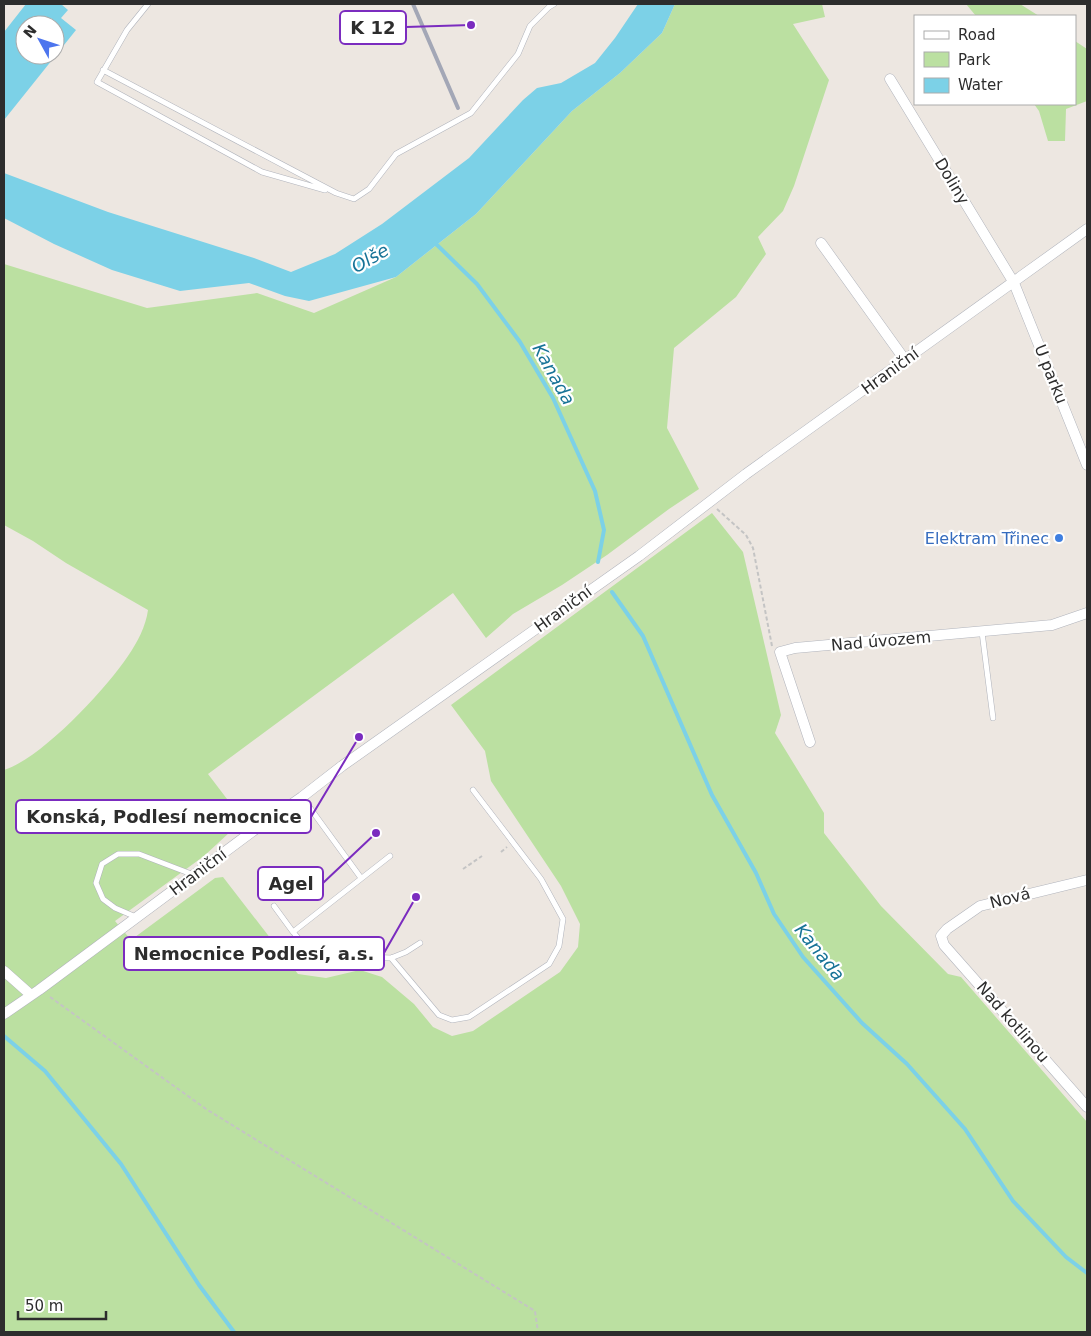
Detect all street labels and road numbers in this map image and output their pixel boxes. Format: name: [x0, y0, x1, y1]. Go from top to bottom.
street label: Doliny: [931, 154, 973, 208]
street label: U parku: [1031, 342, 1071, 406]
street label: Hraniční: [858, 343, 923, 398]
street label: Hraniční: [531, 581, 596, 636]
street label: Nad úvozem: [830, 627, 932, 655]
street label: Hraniční: [166, 844, 231, 900]
street label: Nová: [988, 884, 1032, 912]
street label: Nad kotlinou: [973, 978, 1053, 1066]

